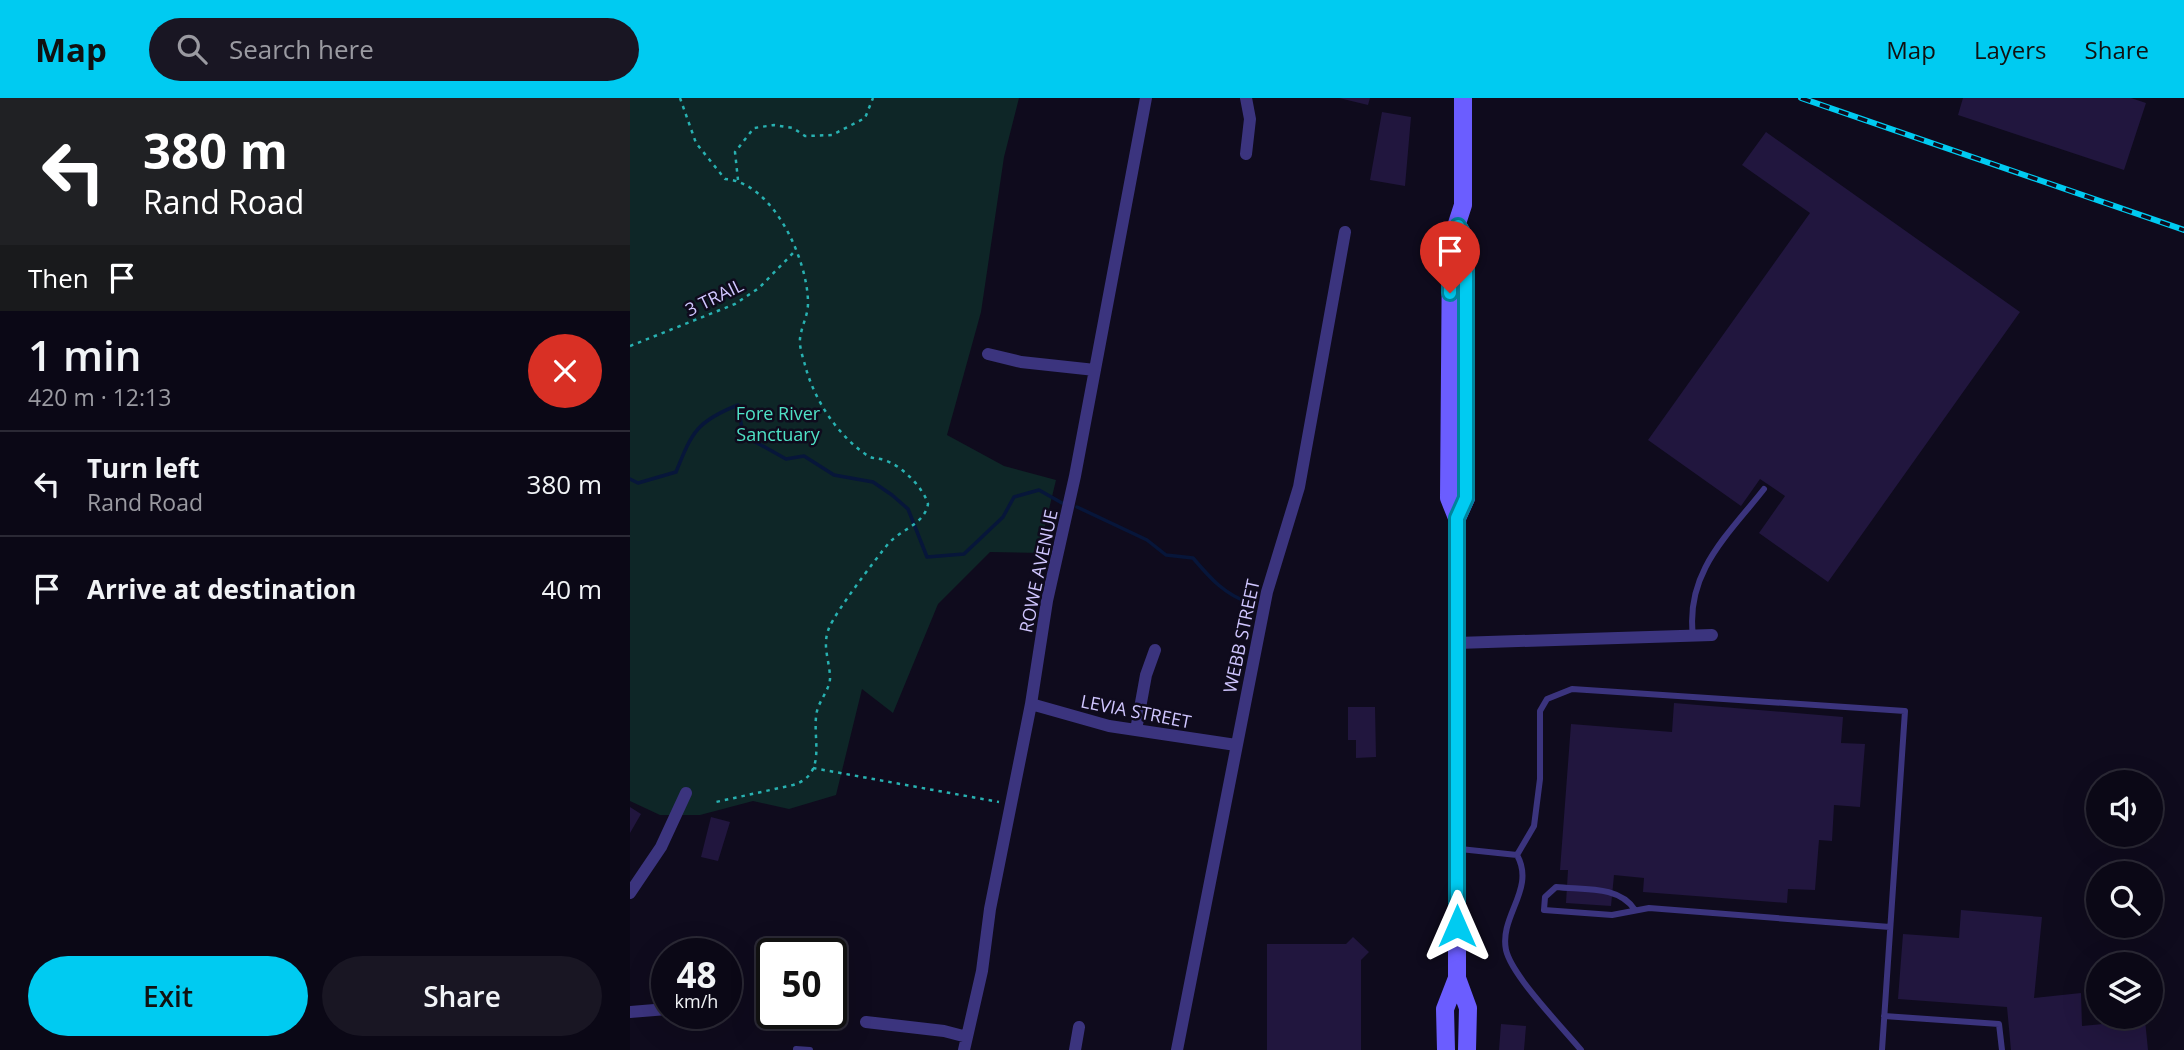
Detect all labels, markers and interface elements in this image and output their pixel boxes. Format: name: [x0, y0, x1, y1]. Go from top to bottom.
search box: [149, 18, 639, 81]
text: Map: [35, 27, 107, 72]
icon: search: [173, 30, 211, 68]
text: Search here: [229, 31, 374, 67]
text: Map: [1886, 33, 1936, 66]
text: Layers: [1974, 33, 2047, 66]
text: Share: [2085, 33, 2149, 66]
text: 380 m: [143, 117, 288, 183]
icon: left: [28, 126, 119, 217]
text: Rand Road: [143, 180, 304, 223]
pin: [1420, 221, 1480, 293]
icon: arrive: [1431, 232, 1469, 270]
icon: arrive: [103, 259, 141, 297]
text: Then: [28, 260, 89, 296]
street label: 3 TRAIL: [681, 273, 747, 321]
text: 1 min: [28, 326, 141, 383]
button: close: [528, 334, 602, 408]
text: 420 m · 12:13: [28, 381, 171, 413]
park label: Fore River Sanctuary: [736, 401, 821, 446]
text: Turn left: [87, 450, 199, 486]
icon: left: [28, 465, 66, 503]
text: 380 m: [527, 466, 602, 502]
text: Rand Road: [87, 486, 203, 518]
street label: ROWE AVENUE: [1013, 507, 1063, 635]
icon: arrive: [28, 570, 66, 608]
text: Arrive at destination: [87, 571, 356, 607]
text: 40 m: [541, 571, 602, 607]
street label: WEBB STREET: [1217, 577, 1265, 695]
street label: LEVIA STREET: [1079, 689, 1193, 733]
map controls: [2086, 770, 2163, 1029]
button: sound: [2086, 770, 2163, 847]
button: search: [2086, 861, 2163, 938]
position arrow: [1420, 889, 1494, 963]
speed limit sign: 50: [756, 938, 847, 1029]
text: 48: [676, 951, 717, 998]
button: layers: [2086, 952, 2163, 1029]
button: Exit: [28, 956, 308, 1036]
button: Share: [322, 956, 602, 1036]
text: km/h: [675, 989, 718, 1013]

